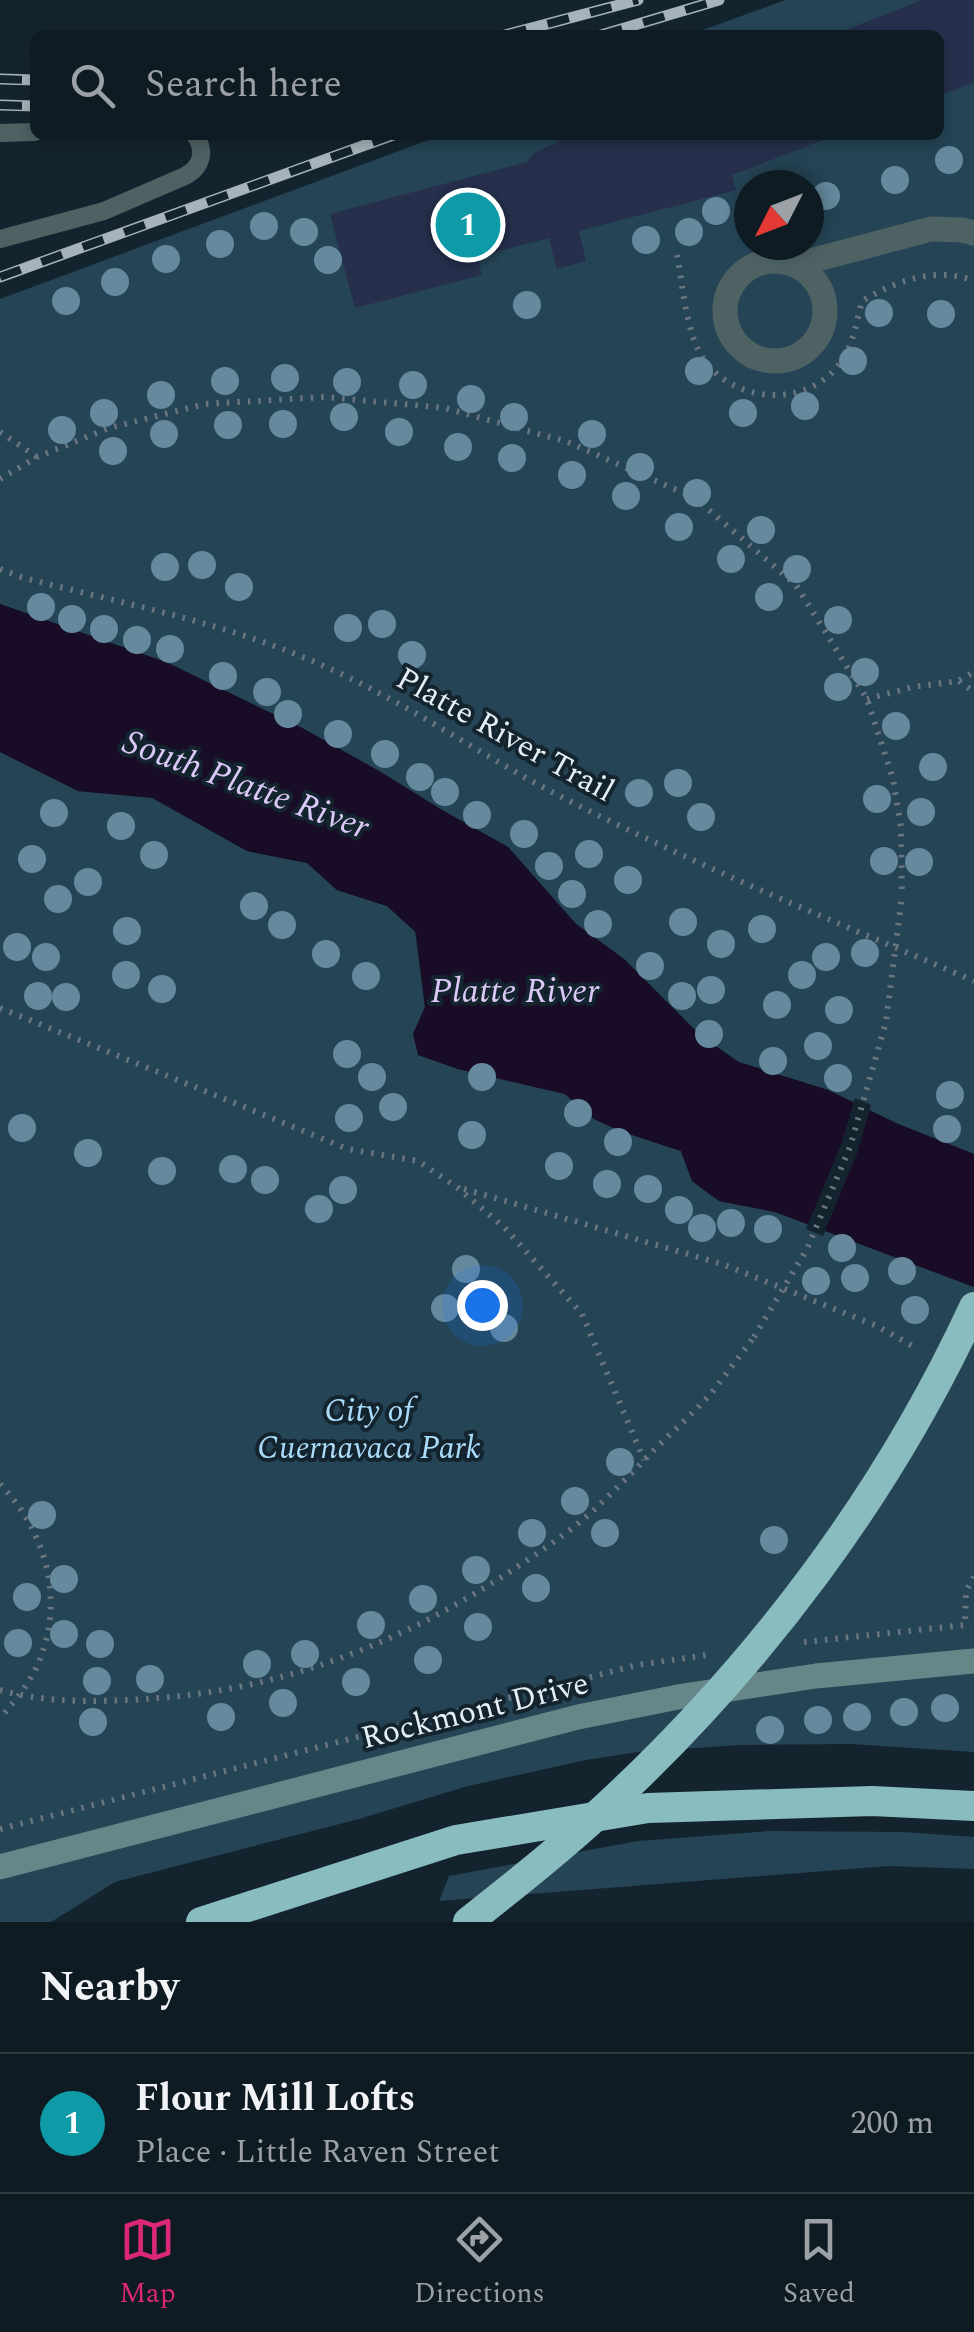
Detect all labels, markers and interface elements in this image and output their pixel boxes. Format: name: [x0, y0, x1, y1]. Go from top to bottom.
search box: [30, 30, 944, 140]
text: Search here: [145, 56, 342, 114]
icon: search: [65, 58, 120, 113]
north arrow: [734, 170, 824, 260]
pin: 1: [436, 188, 500, 262]
street label: Platte River Trail: [387, 655, 623, 815]
water label: South Platte River: [115, 716, 377, 854]
water label: Platte River: [431, 965, 600, 1018]
your location: [457, 1280, 508, 1331]
park label: City of Cuernavaca Park: [257, 1387, 481, 1473]
street label: Rockmont Drive: [356, 1659, 594, 1763]
text: Nearby: [40, 1956, 179, 2019]
text: Flour Mill Lofts: [135, 2070, 415, 2128]
text: 1: [64, 2099, 81, 2148]
text: 200 m: [850, 2099, 934, 2148]
text: Place · Little Raven Street: [135, 2128, 500, 2177]
tab: Map: [119, 2212, 176, 2315]
tab: Directions: [414, 2212, 545, 2315]
tab: Saved: [783, 2212, 855, 2315]

